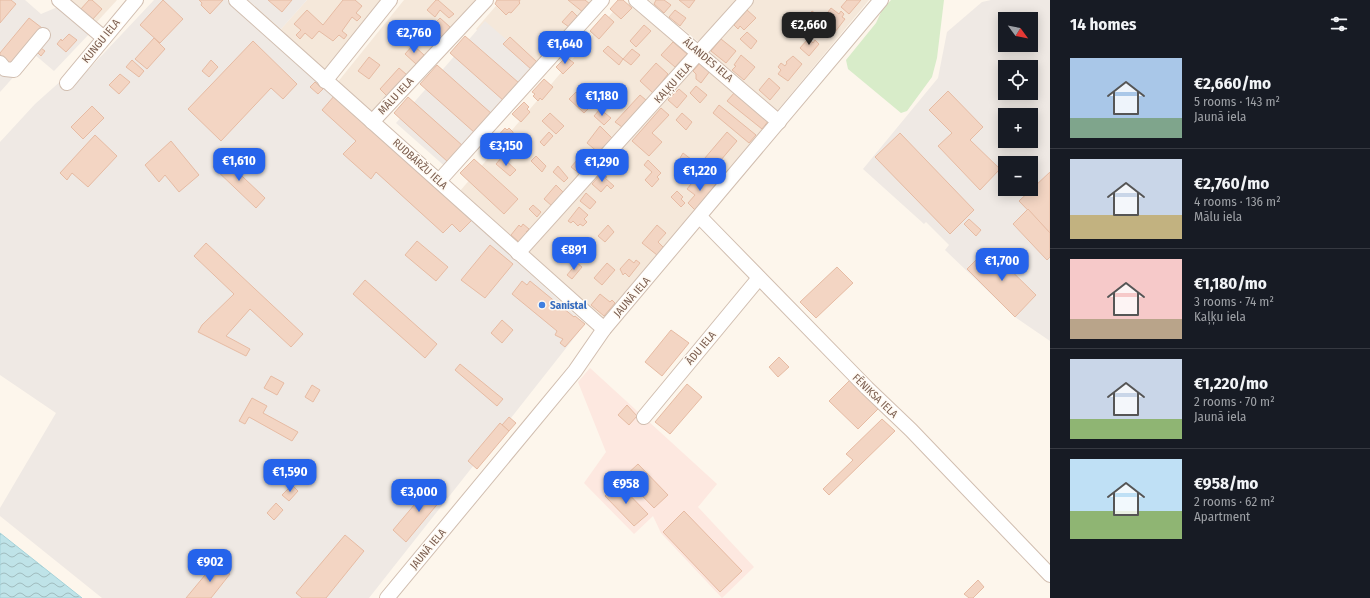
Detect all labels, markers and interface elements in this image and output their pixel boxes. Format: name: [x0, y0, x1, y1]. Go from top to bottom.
pin: €2,660: [776, 12, 842, 46]
north arrow: [998, 12, 1038, 52]
map controls: [998, 12, 1038, 196]
icon: filters: [1328, 13, 1350, 35]
text: 14 homes: [1070, 14, 1137, 35]
street label: KUNGU IELA: [79, 16, 123, 66]
text: €2,660: [791, 17, 827, 32]
pin: €2,760: [381, 20, 447, 54]
text: €2,760: [397, 25, 432, 40]
pin: €1,640: [532, 31, 598, 65]
street label: ĀLANDES IELA: [680, 35, 736, 85]
text: €1,640: [547, 36, 583, 51]
street label: KAĻĶU IELA: [651, 60, 695, 107]
button: locate: [998, 60, 1038, 100]
text: €2,660/mo: [1194, 73, 1271, 94]
icon: home: [1102, 74, 1150, 122]
street label: MĀLU IELA: [376, 75, 417, 117]
pin: €1,180: [569, 83, 635, 117]
text: €1,180: [585, 88, 619, 103]
text: 5 rooms · 143 m²: [1194, 94, 1280, 109]
button: +: [998, 108, 1038, 148]
text: Jaunā iela: [1194, 109, 1246, 124]
pin: €3,150: [473, 133, 539, 167]
street label: RUDBĀRŽU IELA: [390, 135, 451, 192]
text: €3,150: [489, 138, 523, 153]
pin: €1,610: [206, 148, 272, 182]
pin: €1,290: [569, 149, 635, 183]
text: €1,610: [222, 153, 256, 168]
text: €1,290: [585, 154, 619, 169]
button: −: [998, 156, 1038, 196]
pin: €1,220: [667, 158, 733, 192]
text: €1,220: [683, 163, 717, 178]
text: €2,760/mo: [1194, 173, 1269, 194]
icon: home: [1102, 175, 1150, 223]
text: 4 rooms · 136 m²: [1194, 194, 1281, 209]
text: Mālu iela: [1194, 209, 1242, 224]
pin: €891: [550, 237, 598, 271]
text: €891: [561, 242, 587, 257]
pin: €1,700: [969, 248, 1035, 282]
text: €1,700: [985, 253, 1019, 268]
text: €1,180/mo: [1194, 273, 1267, 294]
street label: JAUNĀ IELA: [611, 274, 653, 320]
icon: home: [1102, 275, 1150, 323]
text: 3 rooms · 74 m²: [1194, 294, 1274, 309]
place label: Sanistal: [550, 299, 588, 312]
marker: Sanistal: [537, 300, 547, 310]
text: Kaļķu iela: [1194, 309, 1246, 324]
street label: ĀDU IELA: [683, 328, 719, 367]
street label: FĒNIKSA IELA: [850, 371, 900, 421]
text: €1,220/mo: [1194, 373, 1268, 394]
icon: home: [1102, 375, 1150, 423]
text: 2 rooms · 70 m²: [1194, 394, 1275, 409]
text: Jaunā iela: [1194, 409, 1246, 424]
pin: €1,590: [257, 459, 323, 493]
text: €1,590: [272, 464, 308, 479]
pin: €958: [602, 471, 650, 505]
text: €958/mo: [1194, 473, 1258, 494]
icon: home: [1102, 475, 1150, 523]
text: €958: [613, 476, 639, 491]
pin: €3,000: [386, 479, 452, 513]
text: €3,000: [400, 484, 438, 499]
text: 2 rooms · 62 m²: [1194, 494, 1275, 509]
text: Apartment: [1194, 509, 1250, 524]
street label: JAUNĀ IELA: [407, 526, 449, 572]
pin: €902: [186, 549, 234, 583]
text: €902: [197, 554, 223, 569]

